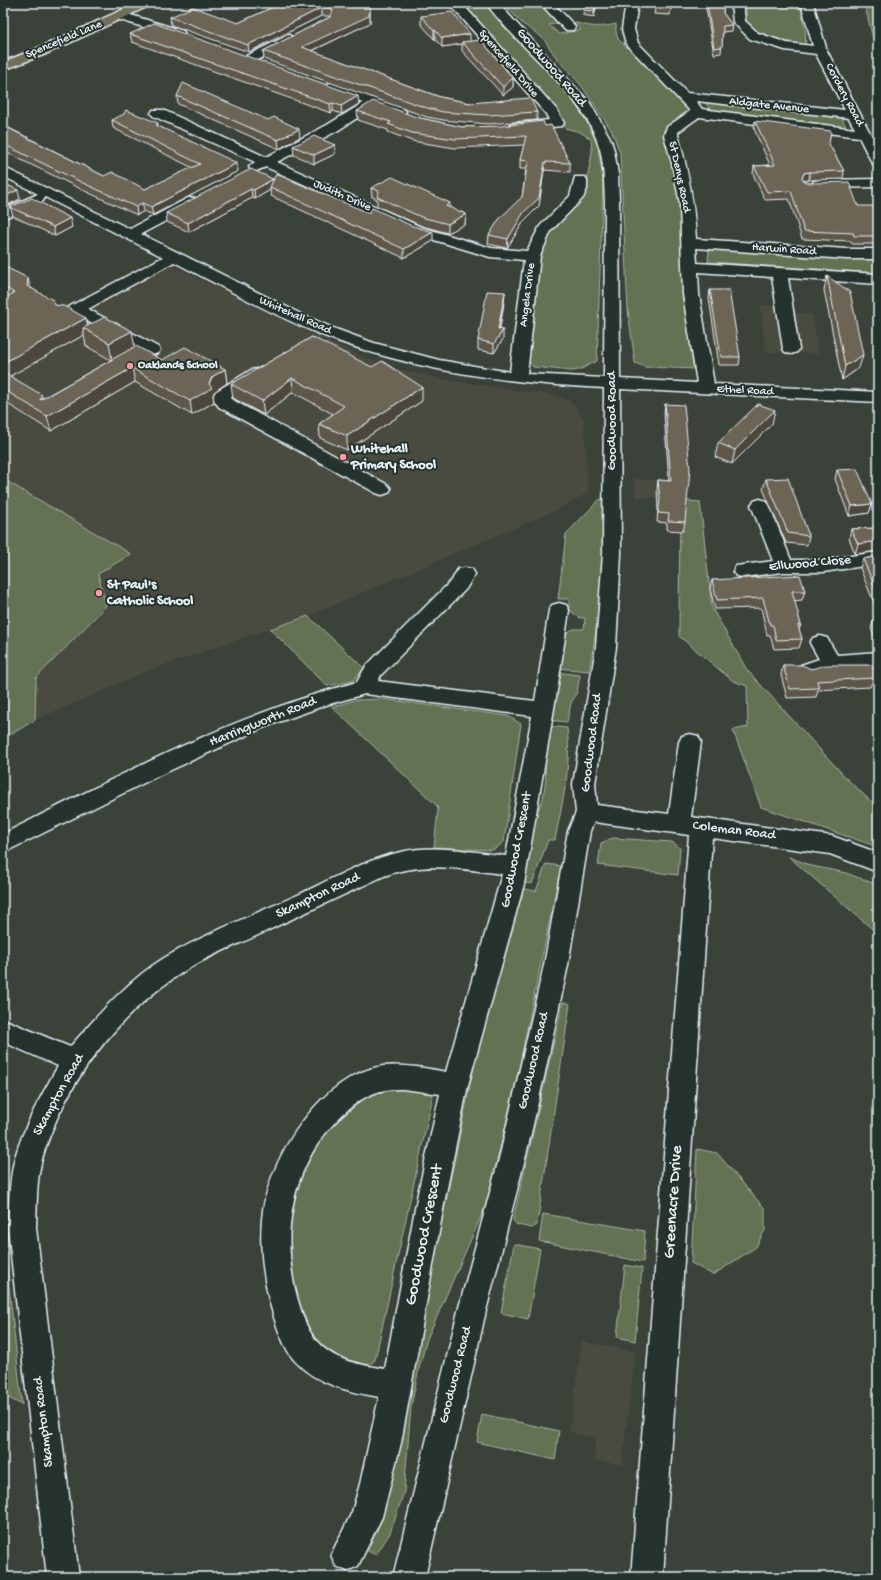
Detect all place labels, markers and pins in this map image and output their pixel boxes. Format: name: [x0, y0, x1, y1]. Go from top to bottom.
place label: Oaklands School: [138, 359, 218, 373]
marker: Oaklands School: [125, 361, 135, 371]
place label: Whitehall Primary School: [350, 441, 436, 474]
marker: Whitehall Primary School: [338, 452, 348, 462]
place label: St Paul's Catholic School: [106, 577, 193, 610]
marker: St Paul's Catholic School: [94, 588, 104, 598]

